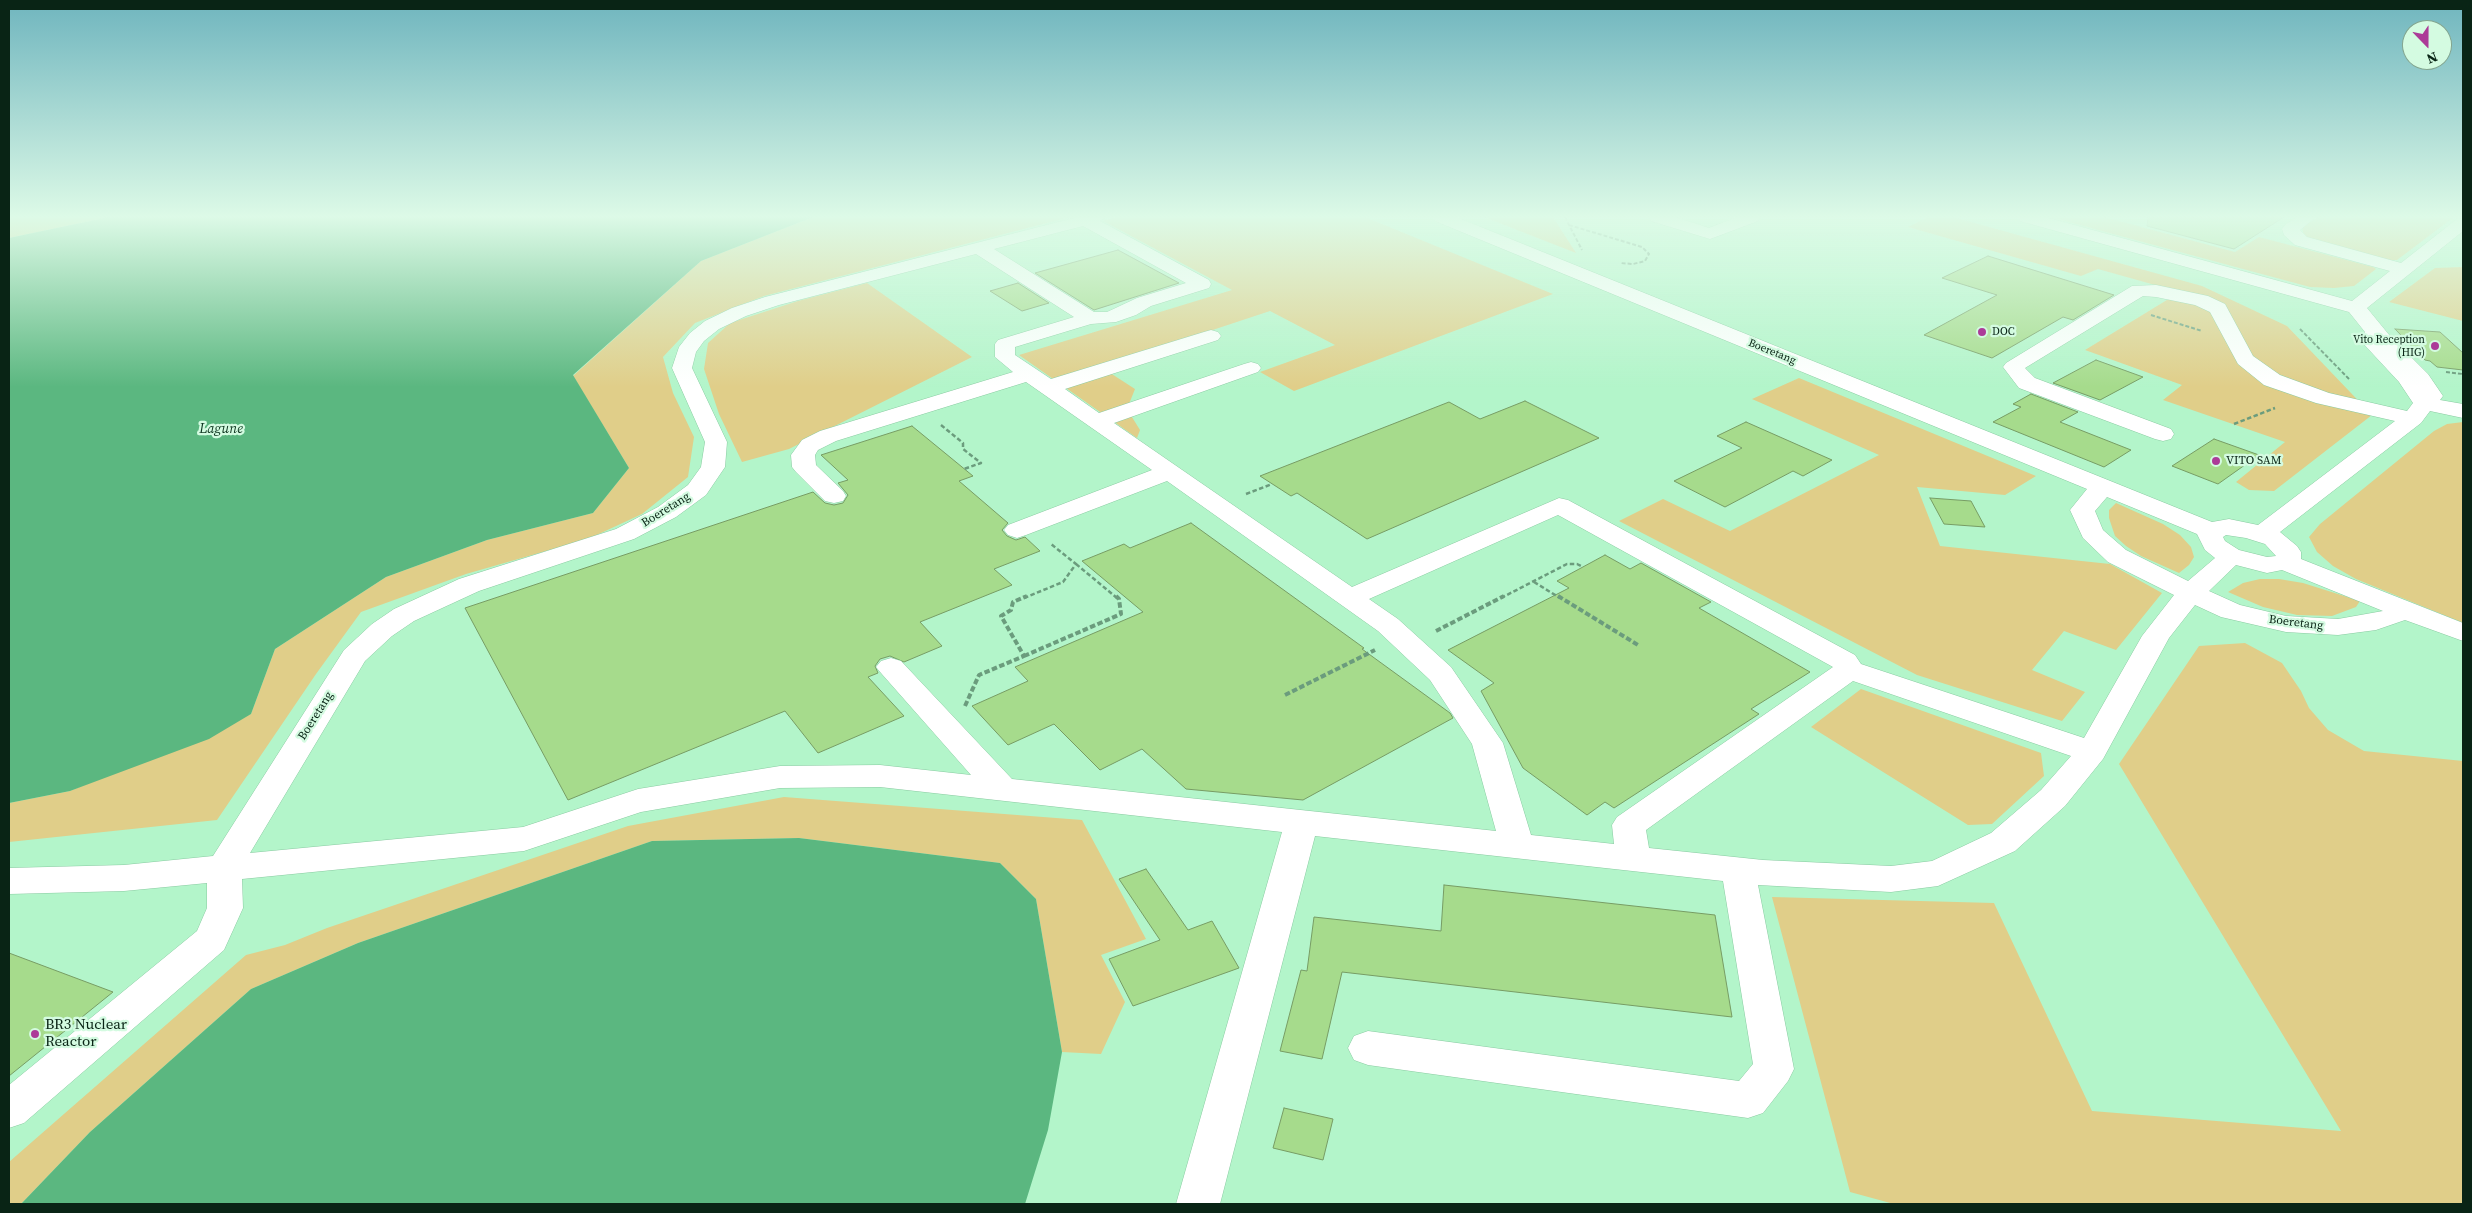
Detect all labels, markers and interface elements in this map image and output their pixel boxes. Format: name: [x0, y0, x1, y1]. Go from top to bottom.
north arrow: [2402, 20, 2452, 70]
text: N: [2424, 47, 2441, 69]
place label: DOC: [1992, 325, 2015, 339]
marker: DOC: [1976, 326, 1988, 338]
place label: Vito Reception (HIG): [2353, 333, 2425, 359]
street label: Boeretang: [1746, 336, 1798, 368]
marker: Vito Reception (HIG): [2429, 340, 2441, 352]
water label: Lagune: [199, 421, 243, 437]
place label: VITO SAM: [2226, 454, 2282, 468]
marker: VITO SAM: [2210, 455, 2222, 467]
street label: Boeretang: [639, 489, 693, 531]
street label: Boeretang: [2268, 613, 2324, 633]
street label: Boeretang: [295, 689, 337, 743]
place label: BR3 Nuclear Reactor: [45, 1016, 127, 1051]
marker: BR3 Nuclear Reactor: [29, 1028, 41, 1040]

